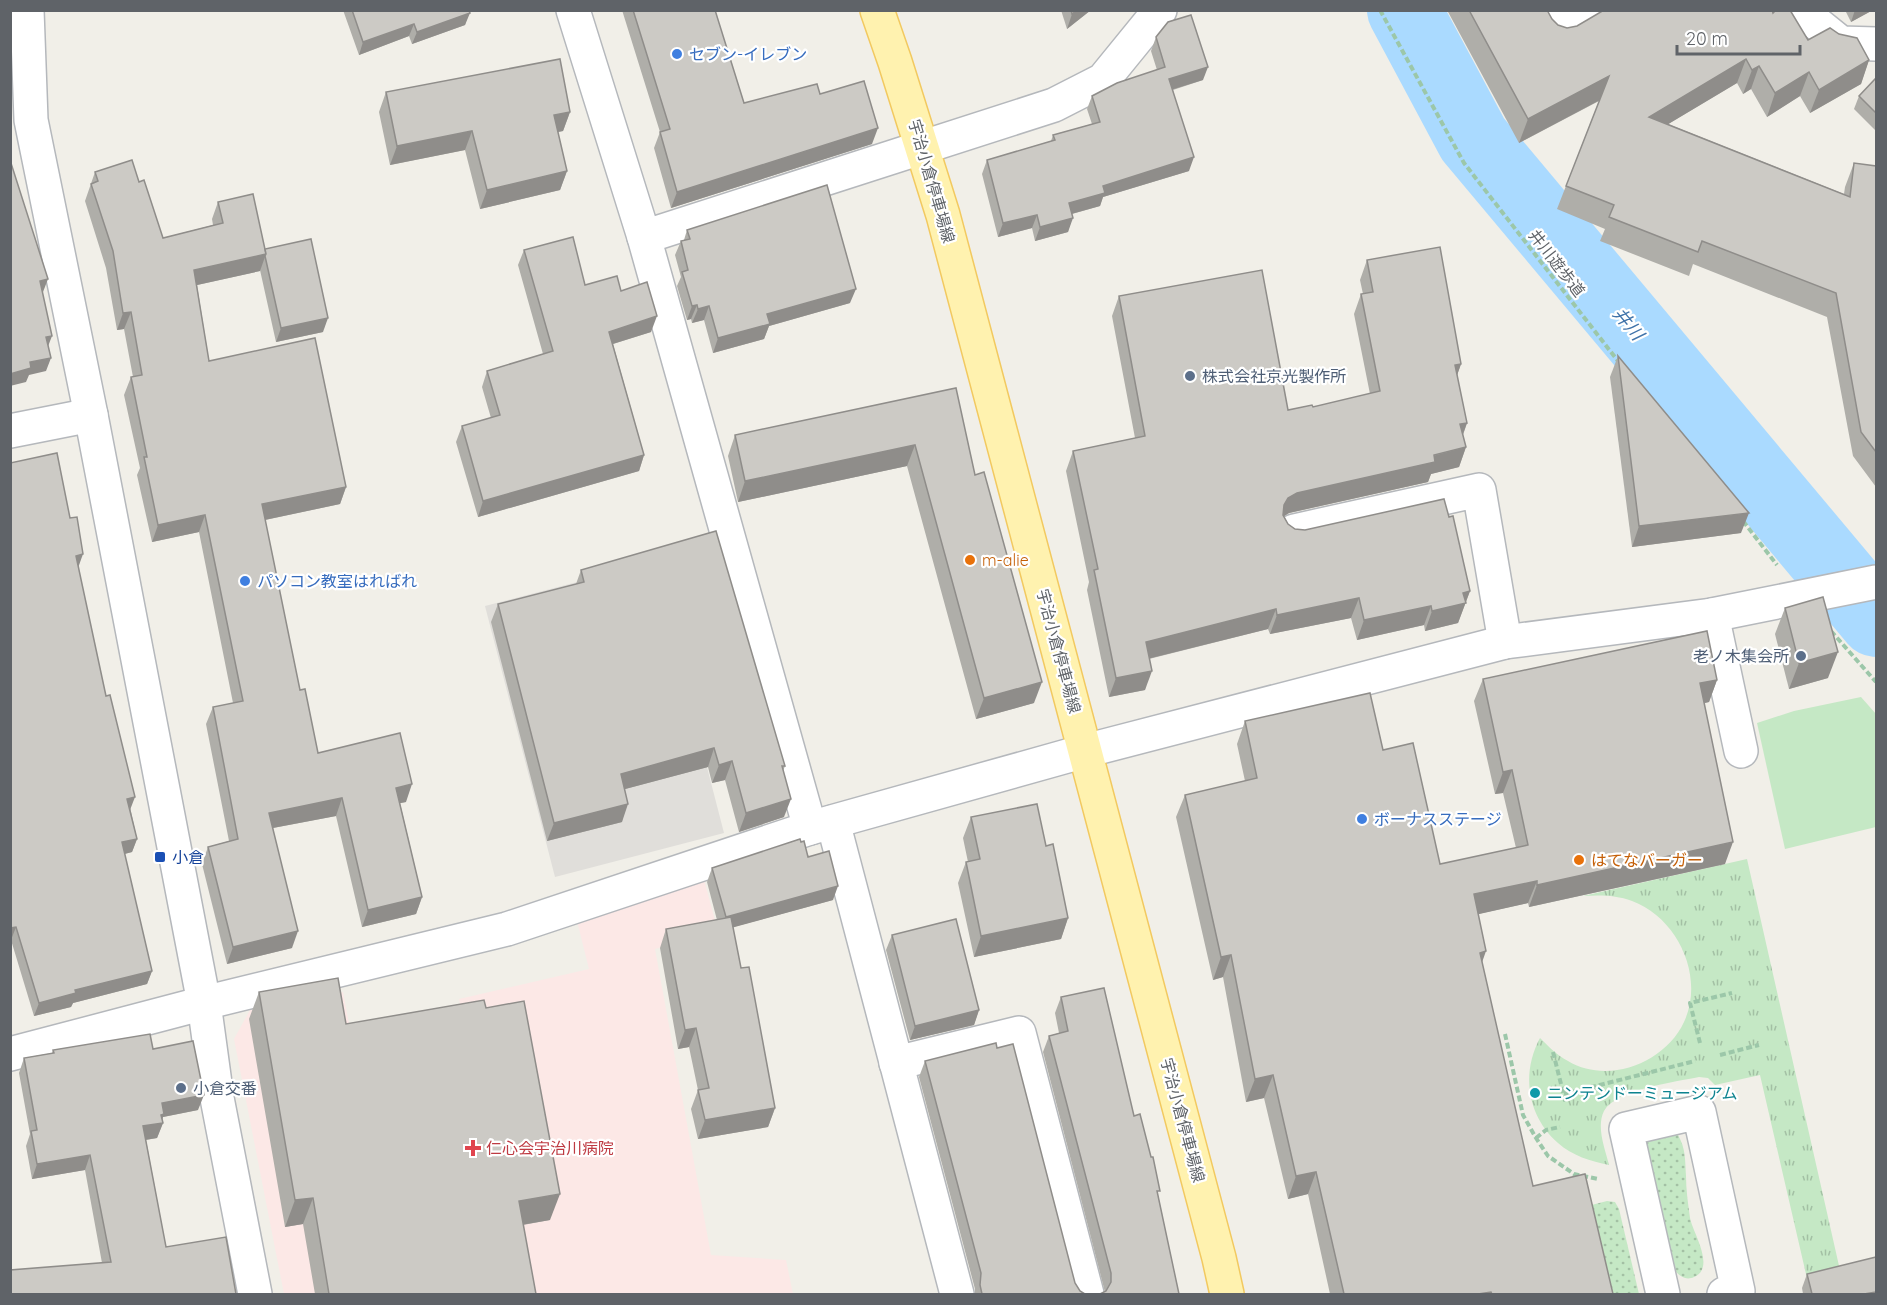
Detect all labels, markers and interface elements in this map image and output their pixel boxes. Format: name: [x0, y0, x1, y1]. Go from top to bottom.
scale bar: [1677, 18, 1800, 56]
text: 20 m: [1686, 27, 1728, 50]
place label: セブン-イレブン: [689, 44, 807, 64]
marker: セブン-イレブン: [670, 47, 684, 61]
street label: 宇治小倉停車場線: [905, 117, 959, 245]
street label: 井川遊歩道: [1524, 225, 1590, 301]
water label: 井川: [1608, 302, 1650, 346]
place label: 株式会社京光製作所: [1202, 366, 1346, 386]
marker: 株式会社京光製作所: [1183, 369, 1197, 383]
place label: m-alie: [982, 550, 1029, 570]
marker: m-alie: [963, 553, 977, 567]
place label: パソコン教室はればれ: [257, 571, 417, 591]
marker: パソコン教室はればれ: [238, 574, 252, 588]
street label: 宇治小倉停車場線: [1033, 587, 1085, 715]
place label: 老ノ木集会所: [1693, 646, 1789, 666]
marker: 老ノ木集会所: [1794, 649, 1808, 663]
place label: ボーナスステージ: [1374, 809, 1502, 829]
marker: ボーナスステージ: [1355, 812, 1369, 826]
place label: 小倉: [172, 847, 204, 867]
marker: 小倉: [153, 850, 167, 864]
place label: はてなバーガー: [1591, 850, 1703, 870]
marker: はてなバーガー: [1572, 853, 1586, 867]
street label: 宇治小倉停車場線: [1157, 1056, 1209, 1184]
place label: 小倉交番: [193, 1078, 257, 1098]
marker: 小倉交番: [174, 1081, 188, 1095]
place label: ニンテンドーミュージアム: [1547, 1083, 1738, 1103]
marker: ニンテンドーミュージアム: [1528, 1086, 1542, 1100]
place label: 仁心会宇治川病院: [486, 1138, 614, 1158]
marker: 仁心会宇治川病院: [464, 1139, 482, 1157]

